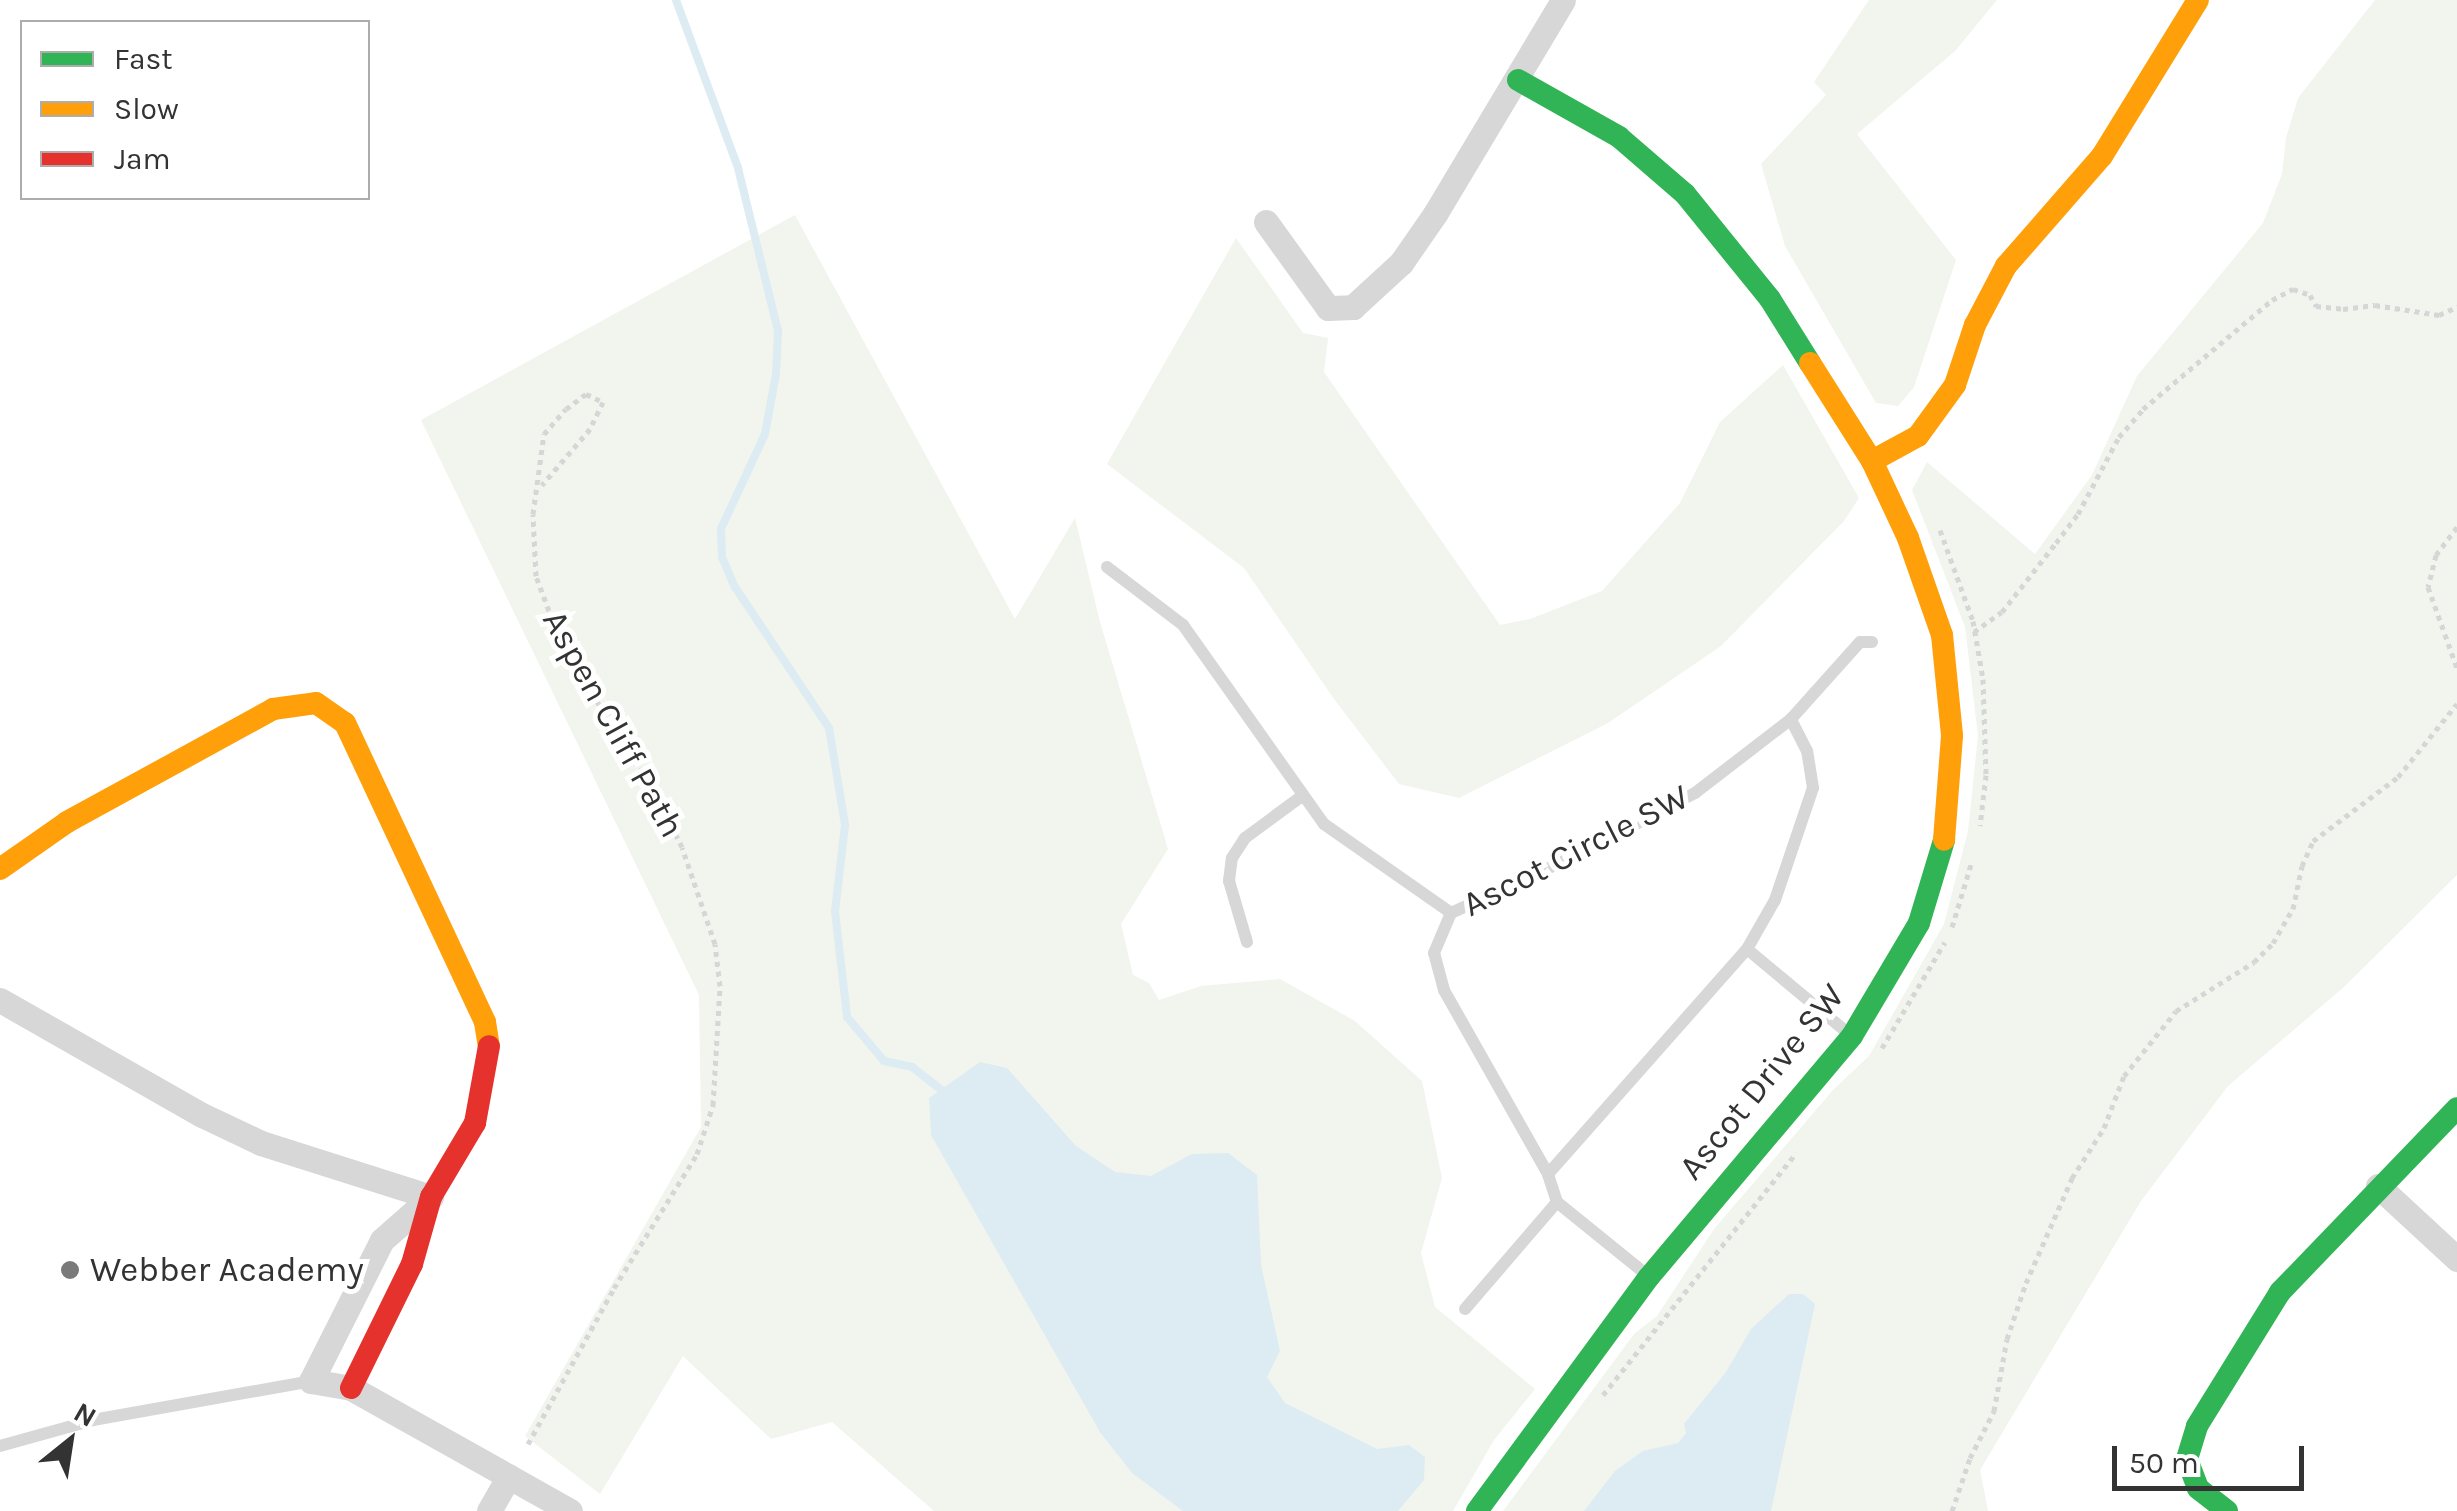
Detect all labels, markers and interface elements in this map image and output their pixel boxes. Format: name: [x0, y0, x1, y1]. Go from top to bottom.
legend: [20, 20, 370, 200]
text: Fast: [114, 41, 173, 77]
text: Slow: [114, 91, 179, 127]
text: Jam: [114, 141, 171, 177]
street label: Aspen Cliff Path: [533, 603, 693, 845]
street label: Ascot Circle SW: [1456, 776, 1696, 926]
street label: Ascot Drive SW: [1670, 976, 1854, 1188]
place label: Webber Academy: [90, 1249, 364, 1291]
marker: Webber Academy: [59, 1259, 81, 1281]
north arrow: [20, 1391, 120, 1491]
text: N: [68, 1395, 102, 1434]
scale bar: [2117, 1426, 2310, 1488]
text: 50 m: [2129, 1445, 2199, 1481]

